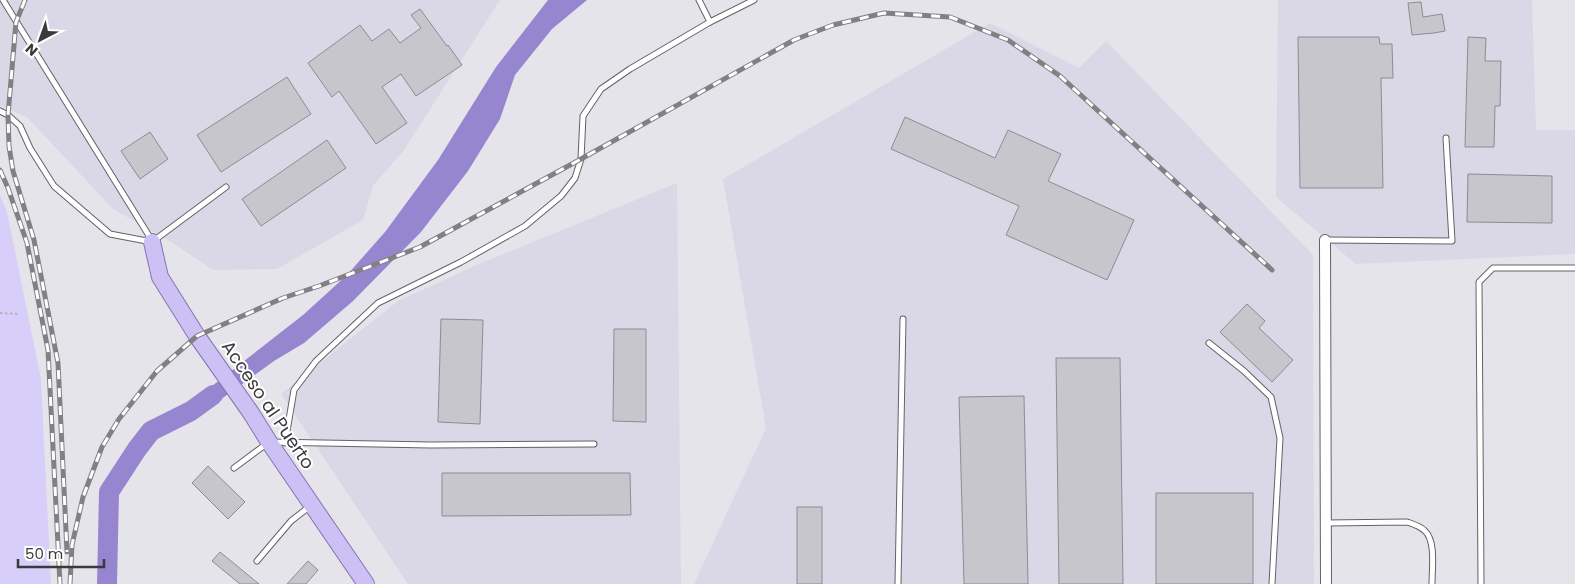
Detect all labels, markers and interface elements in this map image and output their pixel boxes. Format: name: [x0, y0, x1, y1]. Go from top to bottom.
north arrow: [15, 15, 65, 65]
text: N: [21, 39, 42, 61]
street label: Acceso al Puerto: [216, 335, 321, 474]
scale bar: [18, 536, 104, 568]
text: 50 m: [25, 543, 63, 564]

